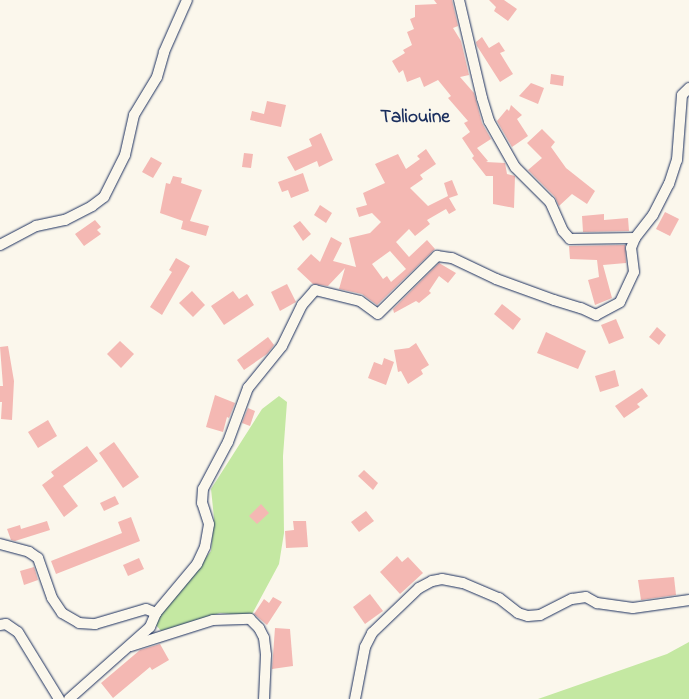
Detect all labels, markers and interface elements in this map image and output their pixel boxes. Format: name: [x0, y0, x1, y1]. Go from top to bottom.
district label: Taliouine: [380, 107, 450, 129]

